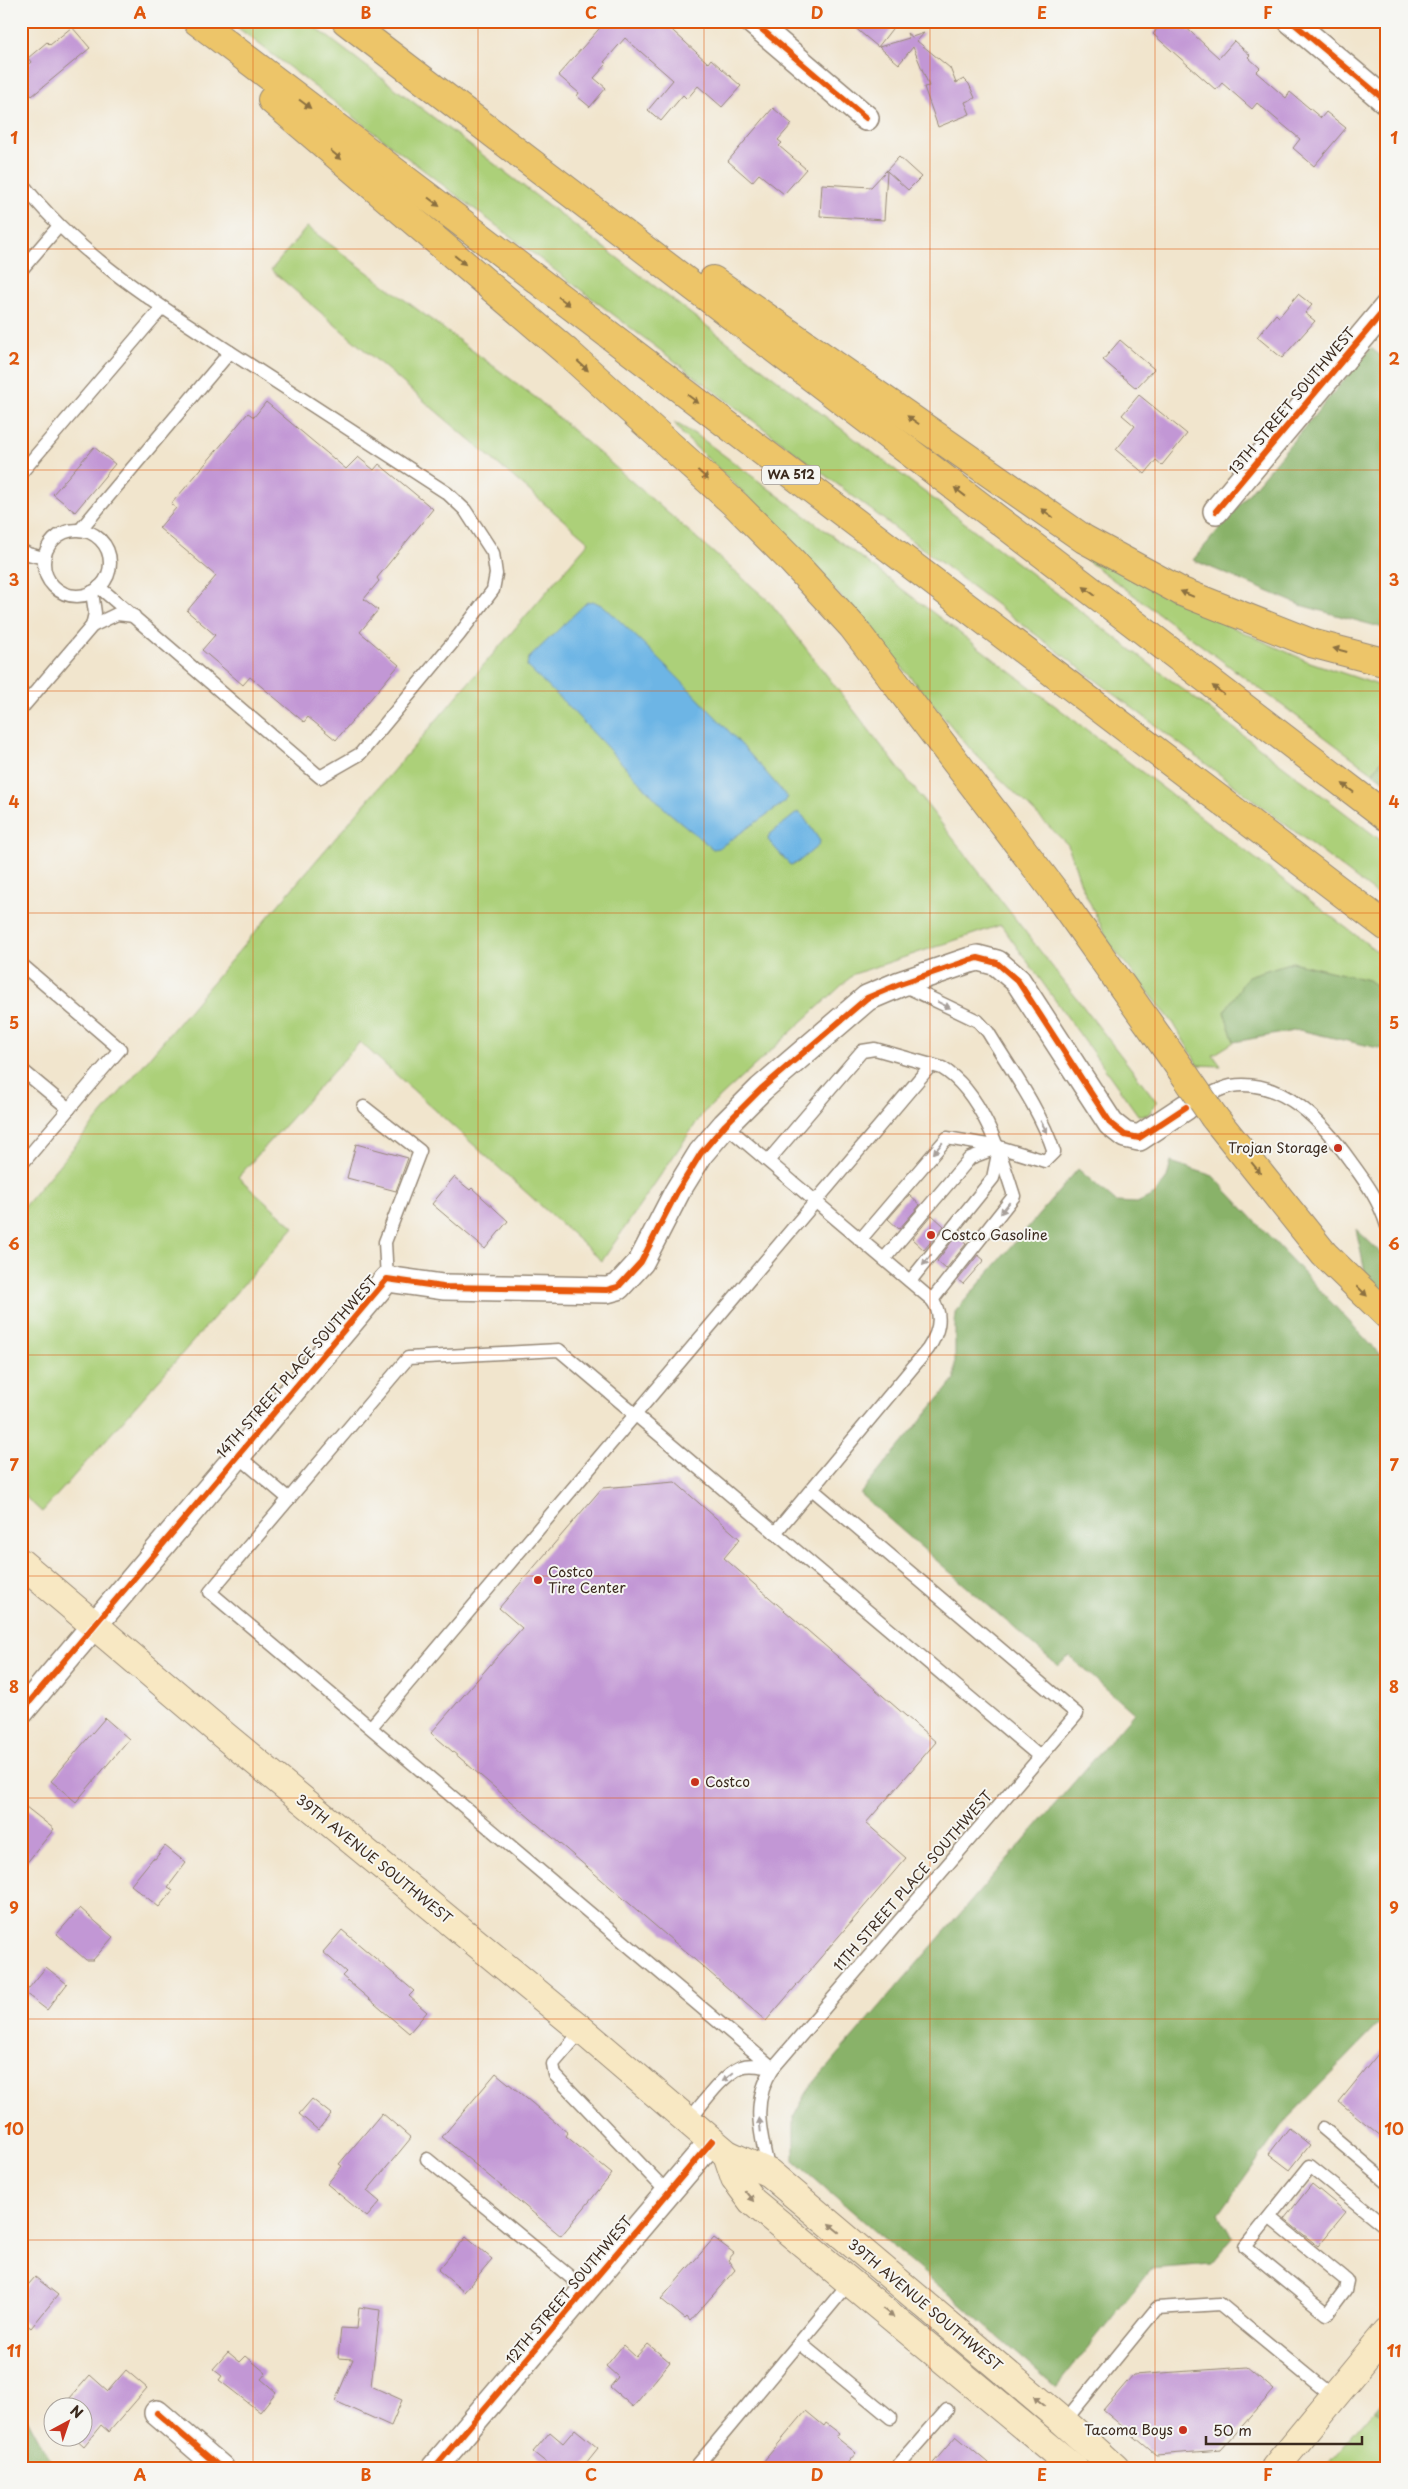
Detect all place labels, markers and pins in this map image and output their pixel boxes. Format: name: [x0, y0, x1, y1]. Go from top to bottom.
place label: Trojan Storage: [1228, 1137, 1328, 1158]
marker: Trojan Storage: [1332, 1142, 1344, 1154]
place label: Costco Gasoline: [941, 1224, 1048, 1245]
marker: Costco Gasoline: [925, 1229, 937, 1241]
place label: Costco Tire Center: [548, 1561, 626, 1598]
marker: Costco Tire Center: [532, 1574, 544, 1586]
place label: Costco: [705, 1771, 750, 1792]
marker: Costco: [689, 1776, 701, 1788]
place label: Tacoma Boys: [1084, 2419, 1173, 2440]
marker: Tacoma Boys: [1177, 2424, 1189, 2436]

